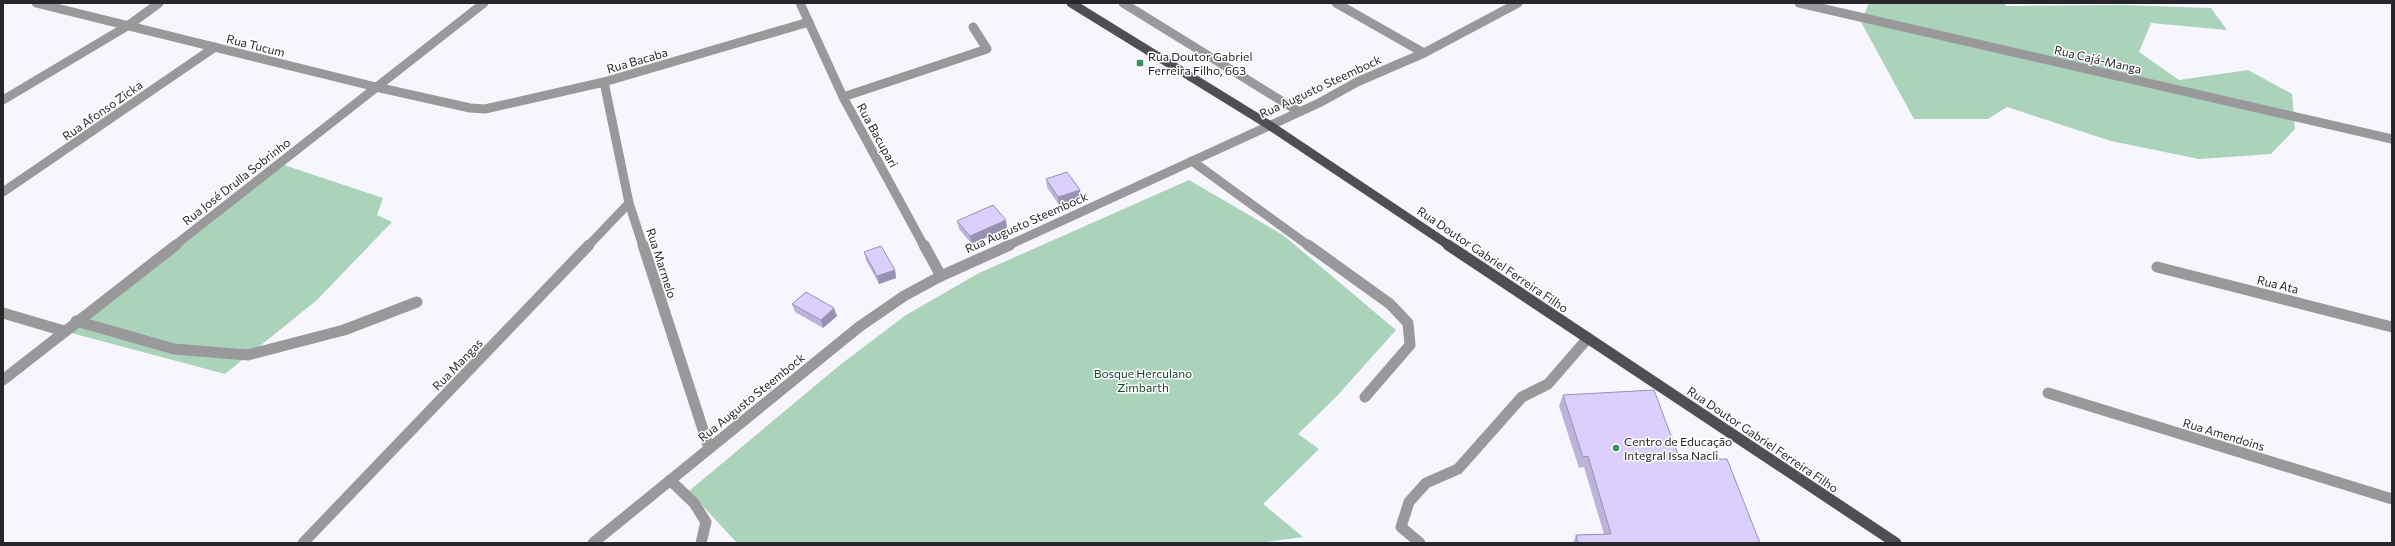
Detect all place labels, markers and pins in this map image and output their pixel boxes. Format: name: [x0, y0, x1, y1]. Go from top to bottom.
place label: Rua Doutor Gabriel Ferreira Filho, 663: [1148, 49, 1252, 77]
marker: Rua Doutor Gabriel Ferreira Filho, 663: [1135, 58, 1145, 68]
place label: Centro de Educação Integral Issa Nacli: [1624, 434, 1732, 462]
marker: Centro de Educação Integral Issa Nacli: [1611, 443, 1621, 453]

